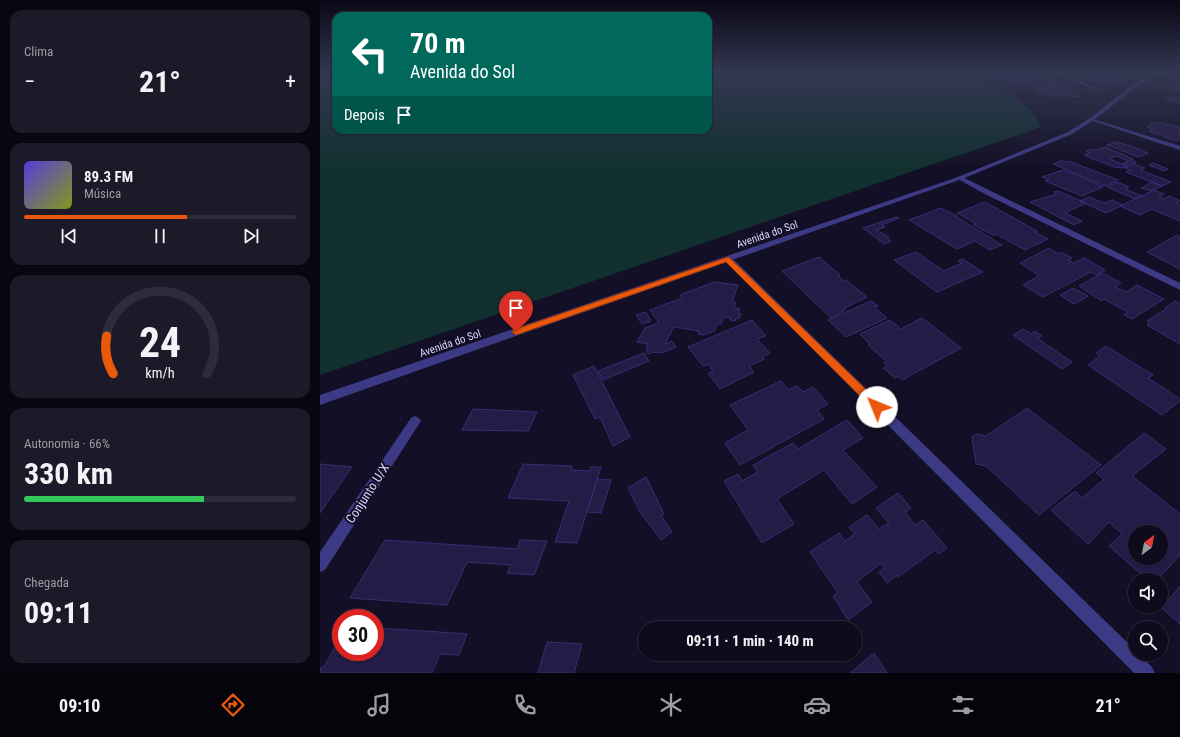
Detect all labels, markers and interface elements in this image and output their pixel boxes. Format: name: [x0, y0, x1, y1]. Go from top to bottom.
text: 70 m: [410, 27, 466, 60]
icon: left: [344, 28, 396, 80]
text: Clima: [24, 44, 53, 59]
text: Avenida do Sol: [410, 61, 515, 82]
text: 21°: [139, 64, 181, 99]
text: −: [24, 69, 35, 94]
text: +: [285, 69, 296, 94]
icon: arrive: [393, 104, 415, 126]
text: Depois: [344, 106, 385, 124]
text: 89.3 FM: [84, 168, 133, 186]
text: Música: [84, 186, 121, 201]
street label: Avenida do Sol: [735, 218, 800, 251]
icon: previous: [58, 225, 80, 247]
icon: pause: [149, 225, 171, 247]
icon: next: [240, 225, 262, 247]
pin: [499, 291, 533, 332]
icon: arrive: [505, 297, 527, 319]
text: 24: [139, 318, 181, 367]
street label: Avenida do Sol: [418, 327, 483, 360]
text: km/h: [145, 365, 175, 381]
position arrow: [856, 386, 898, 428]
text: Autonomia · 66%: [24, 436, 110, 451]
text: 330 km: [24, 456, 113, 491]
street label: Conjunto U/X: [343, 461, 392, 526]
north arrow: [1128, 525, 1168, 565]
map controls: [1128, 525, 1168, 661]
button: sound: [1128, 573, 1168, 613]
text: Chegada: [24, 575, 69, 590]
text: 09:11: [24, 595, 93, 630]
speed limit sign: 30: [332, 609, 384, 661]
button: search: [1128, 621, 1168, 661]
text: 09:11 · 1 min · 140 m: [686, 632, 814, 650]
icon: directions: [219, 691, 247, 719]
icon: music: [365, 691, 393, 719]
icon: phone: [511, 691, 539, 719]
icon: climate: [657, 691, 685, 719]
icon: car: [803, 691, 831, 719]
icon: filters: [949, 691, 977, 719]
text: 09:10: [59, 695, 100, 716]
text: 21°: [1096, 695, 1121, 716]

